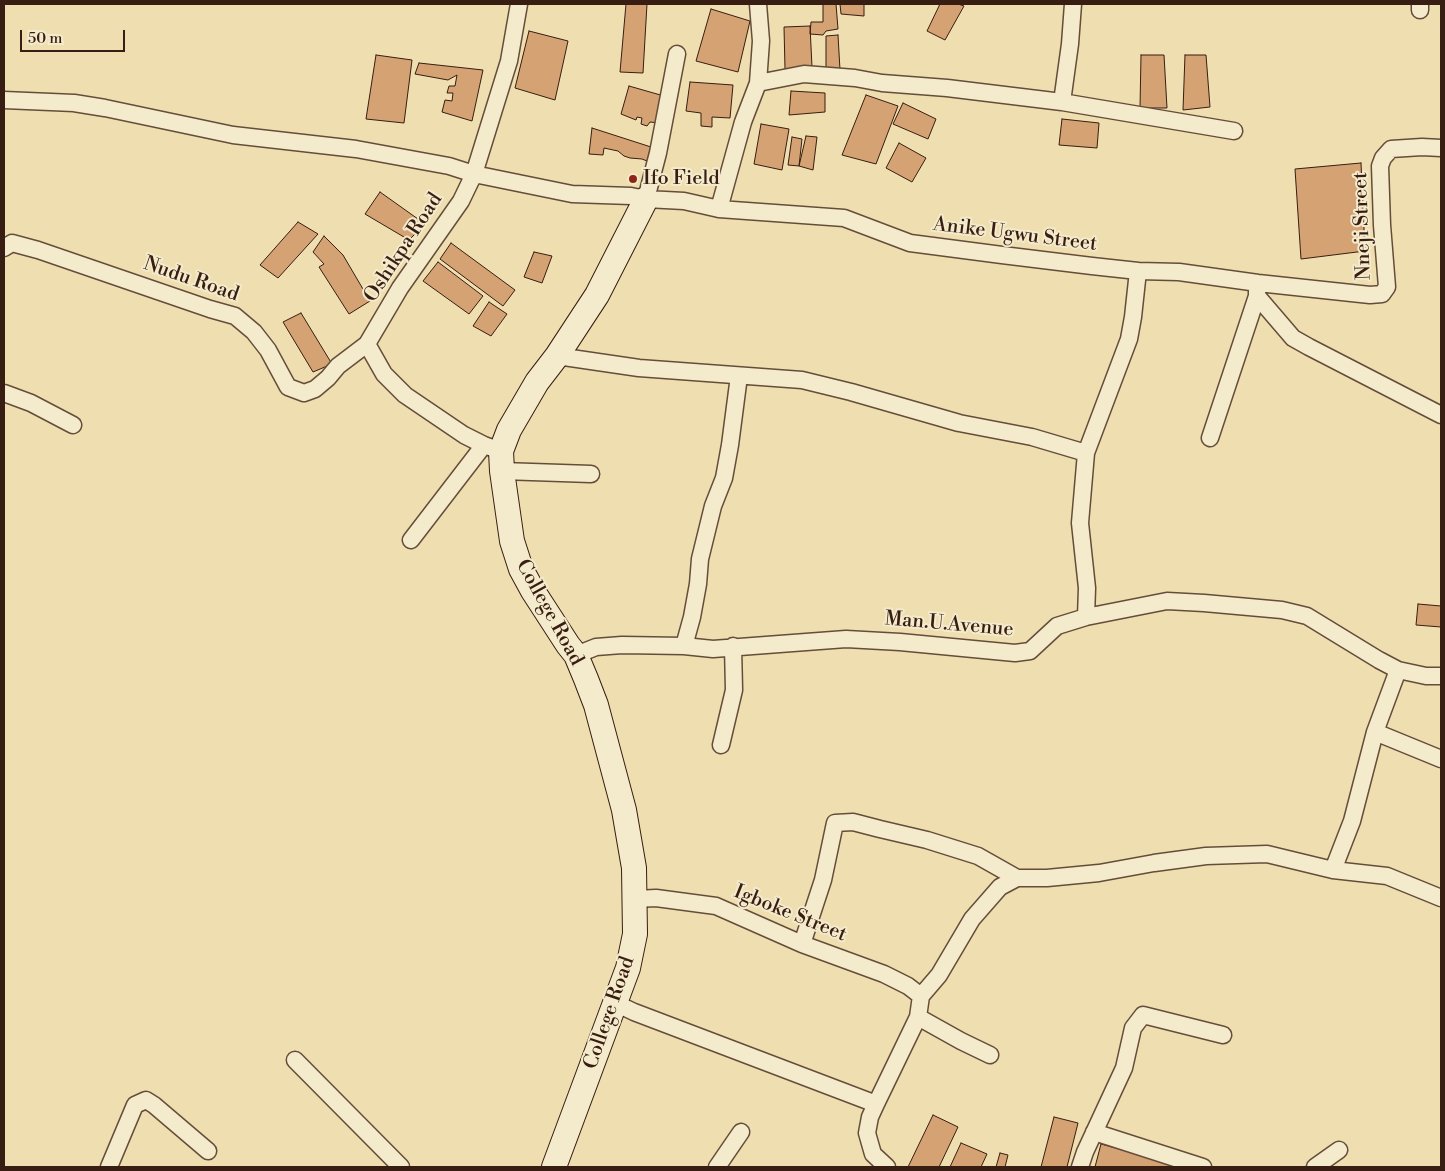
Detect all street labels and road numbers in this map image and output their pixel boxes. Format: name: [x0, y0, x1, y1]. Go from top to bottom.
street label: Nneji Street: [1349, 171, 1377, 281]
street label: Oshikpa Road: [360, 189, 448, 307]
street label: Anike Ugwu Street: [932, 213, 1098, 257]
street label: Nudu Road: [140, 252, 242, 308]
street label: College Road: [510, 556, 588, 670]
street label: Man.U.Avenue: [884, 607, 1014, 643]
street label: Igboke Street: [730, 881, 850, 947]
street label: College Road: [580, 953, 640, 1073]

